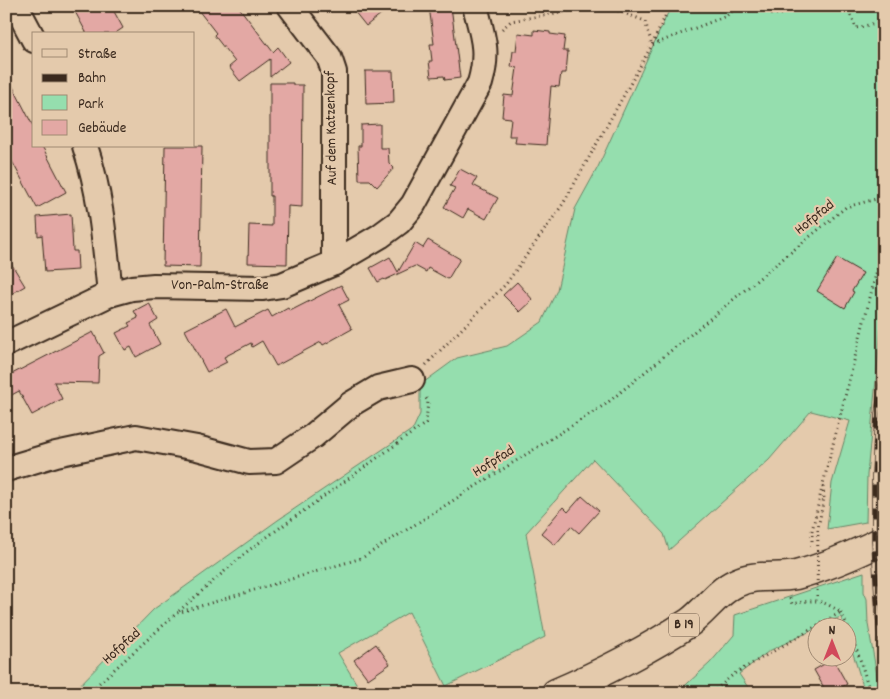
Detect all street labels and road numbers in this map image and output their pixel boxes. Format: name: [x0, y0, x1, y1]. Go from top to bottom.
street label: Auf dem Katzenkopf: [320, 70, 344, 185]
street label: Hofpfad: [790, 195, 840, 241]
street label: Von-Palm-Straße: [171, 275, 269, 297]
street label: Hofpfad: [469, 441, 519, 483]
road number: B 19: [669, 614, 699, 636]
street label: Hofpfad: [98, 623, 146, 671]

